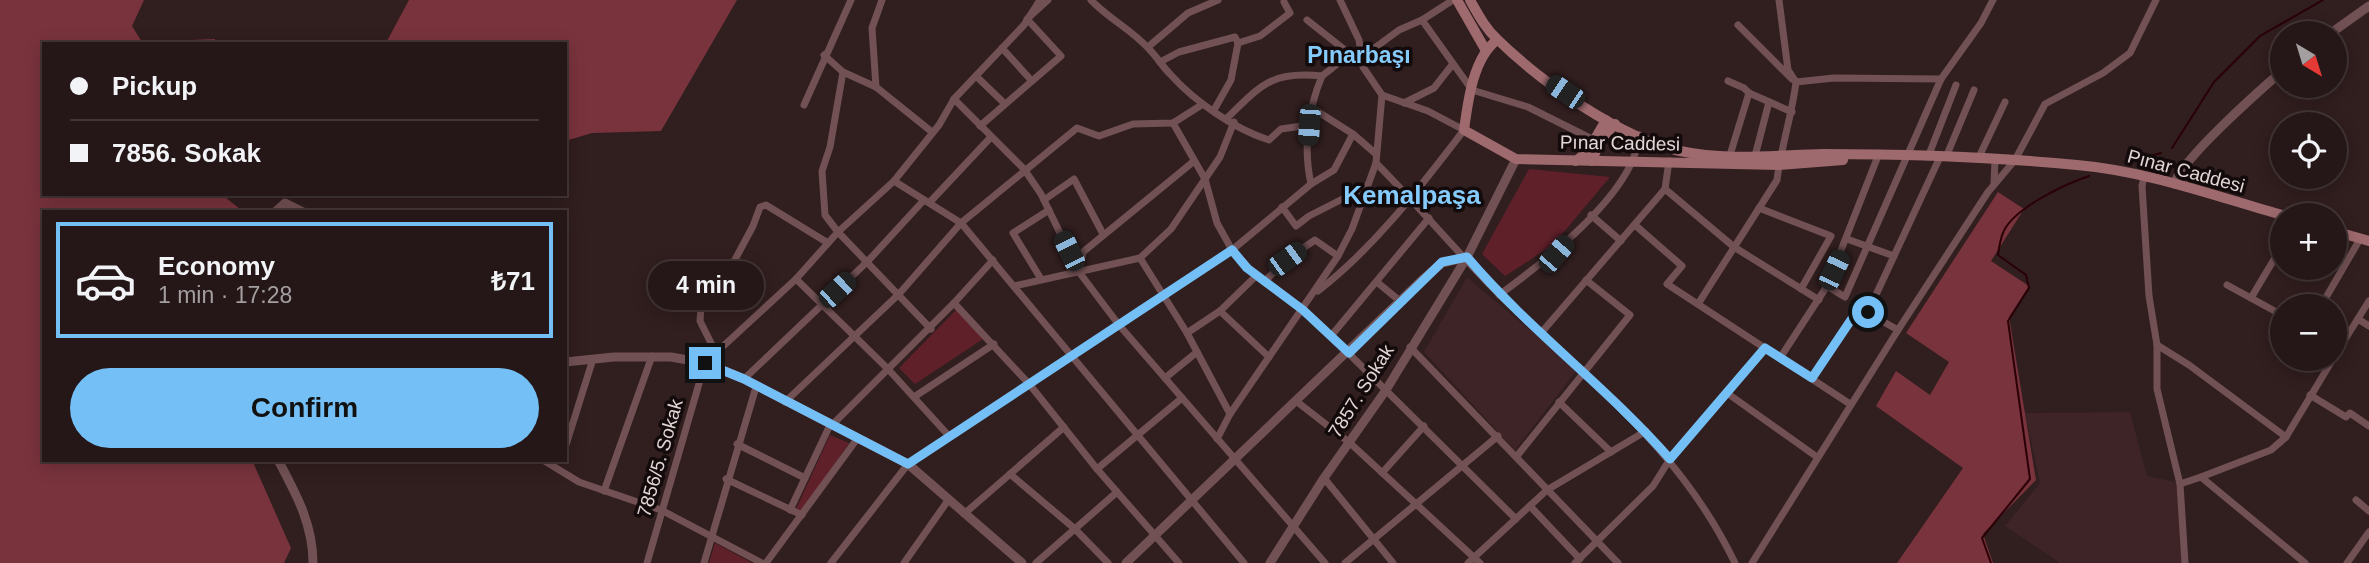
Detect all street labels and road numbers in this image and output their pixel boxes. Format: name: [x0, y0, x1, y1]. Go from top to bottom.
street label: Pınar Caddesi: [1560, 131, 1680, 155]
street label: Pınar Caddesi: [2125, 145, 2247, 197]
street label: 7857. Sokak: [1324, 340, 1398, 441]
street label: 7856/5. Sokak: [633, 396, 687, 519]

